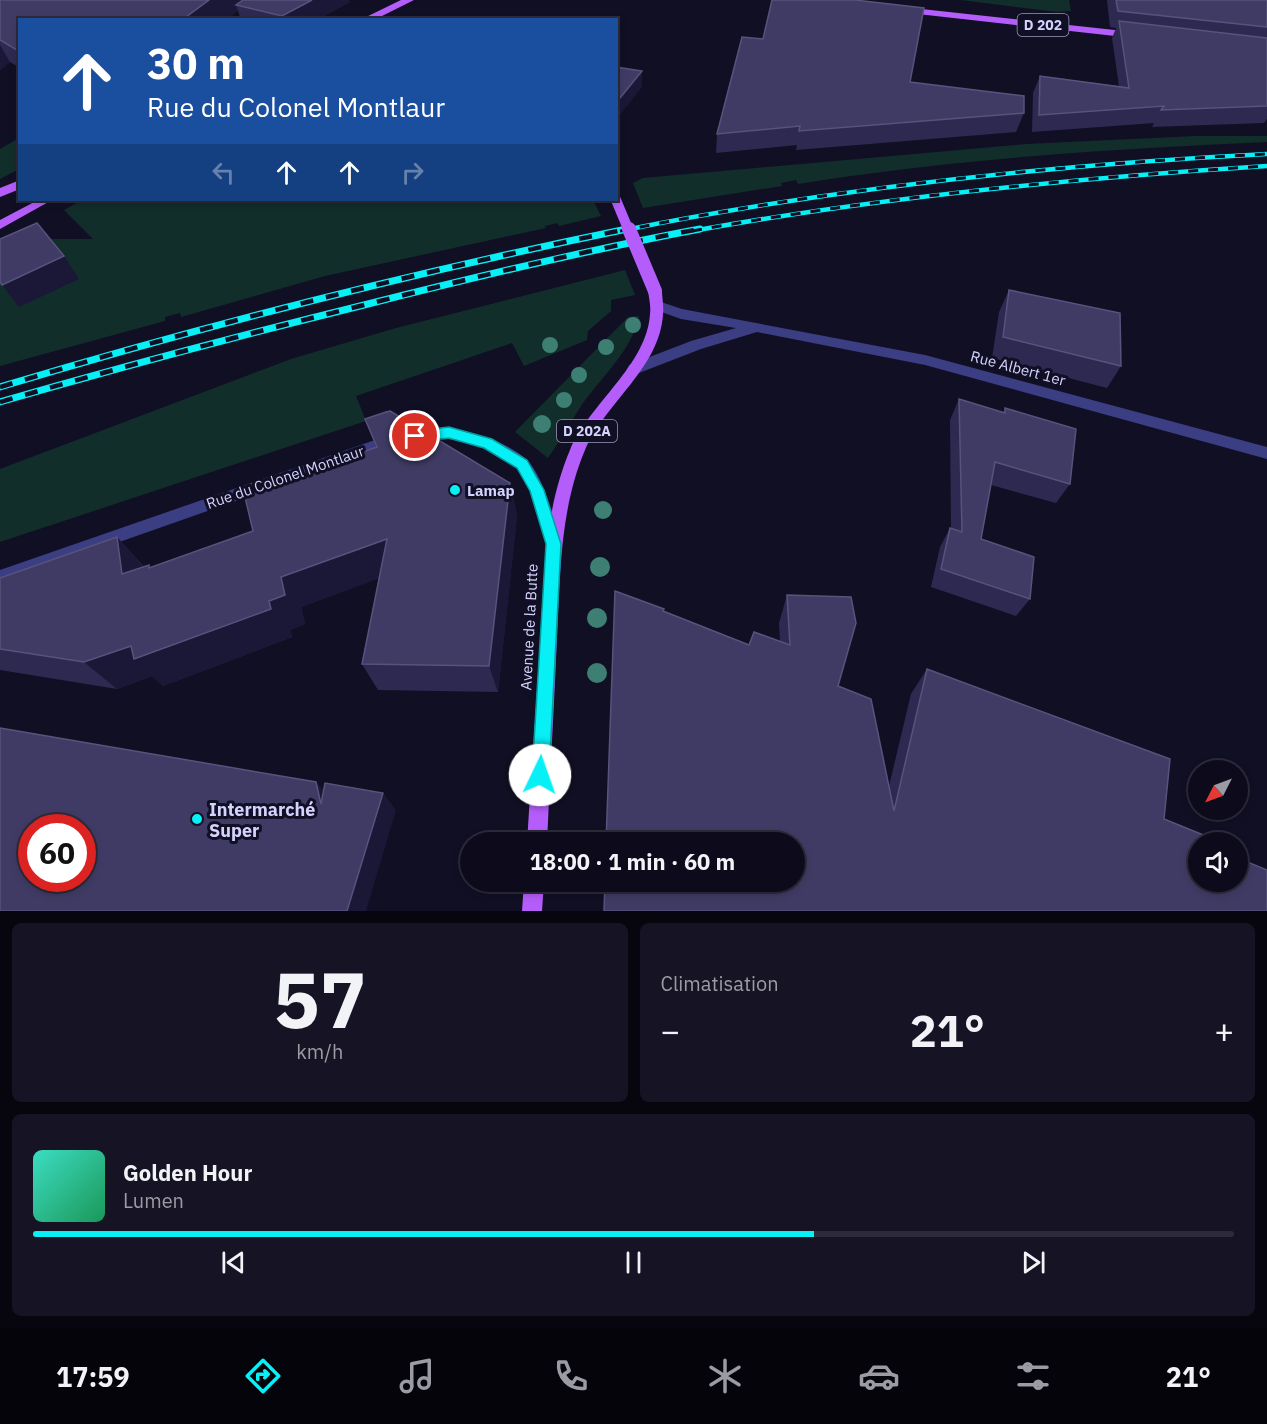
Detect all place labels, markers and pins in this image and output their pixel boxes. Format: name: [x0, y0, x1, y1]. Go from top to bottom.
pin: [389, 410, 440, 461]
place label: Lamap: [467, 481, 515, 500]
marker: Lamap: [448, 483, 462, 497]
place label: Intermarché Super: [209, 798, 315, 842]
marker: Intermarché Super: [190, 812, 204, 826]

